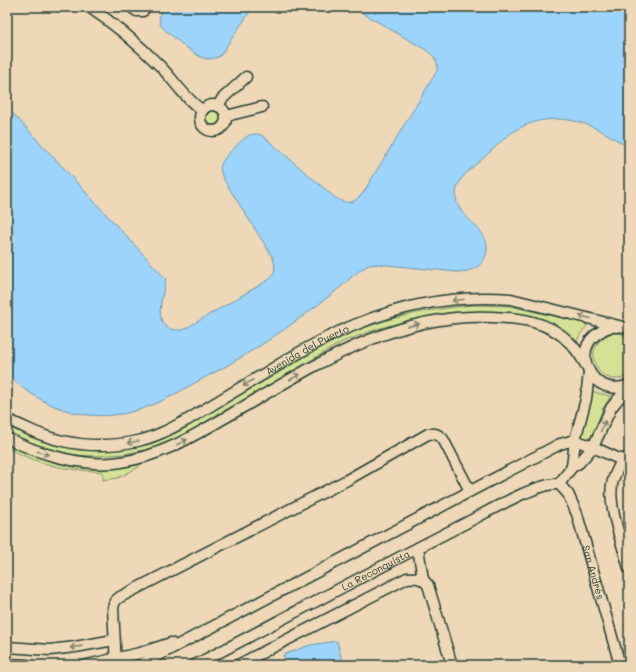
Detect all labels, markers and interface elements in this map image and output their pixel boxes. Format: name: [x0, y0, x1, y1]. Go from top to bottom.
one-way arrow: [452, 296, 465, 304]
one-way arrow: [579, 313, 592, 321]
street label: Avenida del Puerto: [263, 321, 351, 378]
one-way arrow: [407, 321, 420, 329]
one-way arrow: [289, 373, 301, 381]
one-way arrow: [242, 380, 254, 388]
one-way arrow: [600, 421, 607, 433]
one-way arrow: [176, 437, 188, 445]
one-way arrow: [127, 438, 140, 446]
one-way arrow: [36, 450, 49, 457]
street label: San Andrés: [579, 544, 608, 601]
street label: La Reconquista: [339, 546, 412, 594]
one-way arrow: [70, 643, 83, 651]

